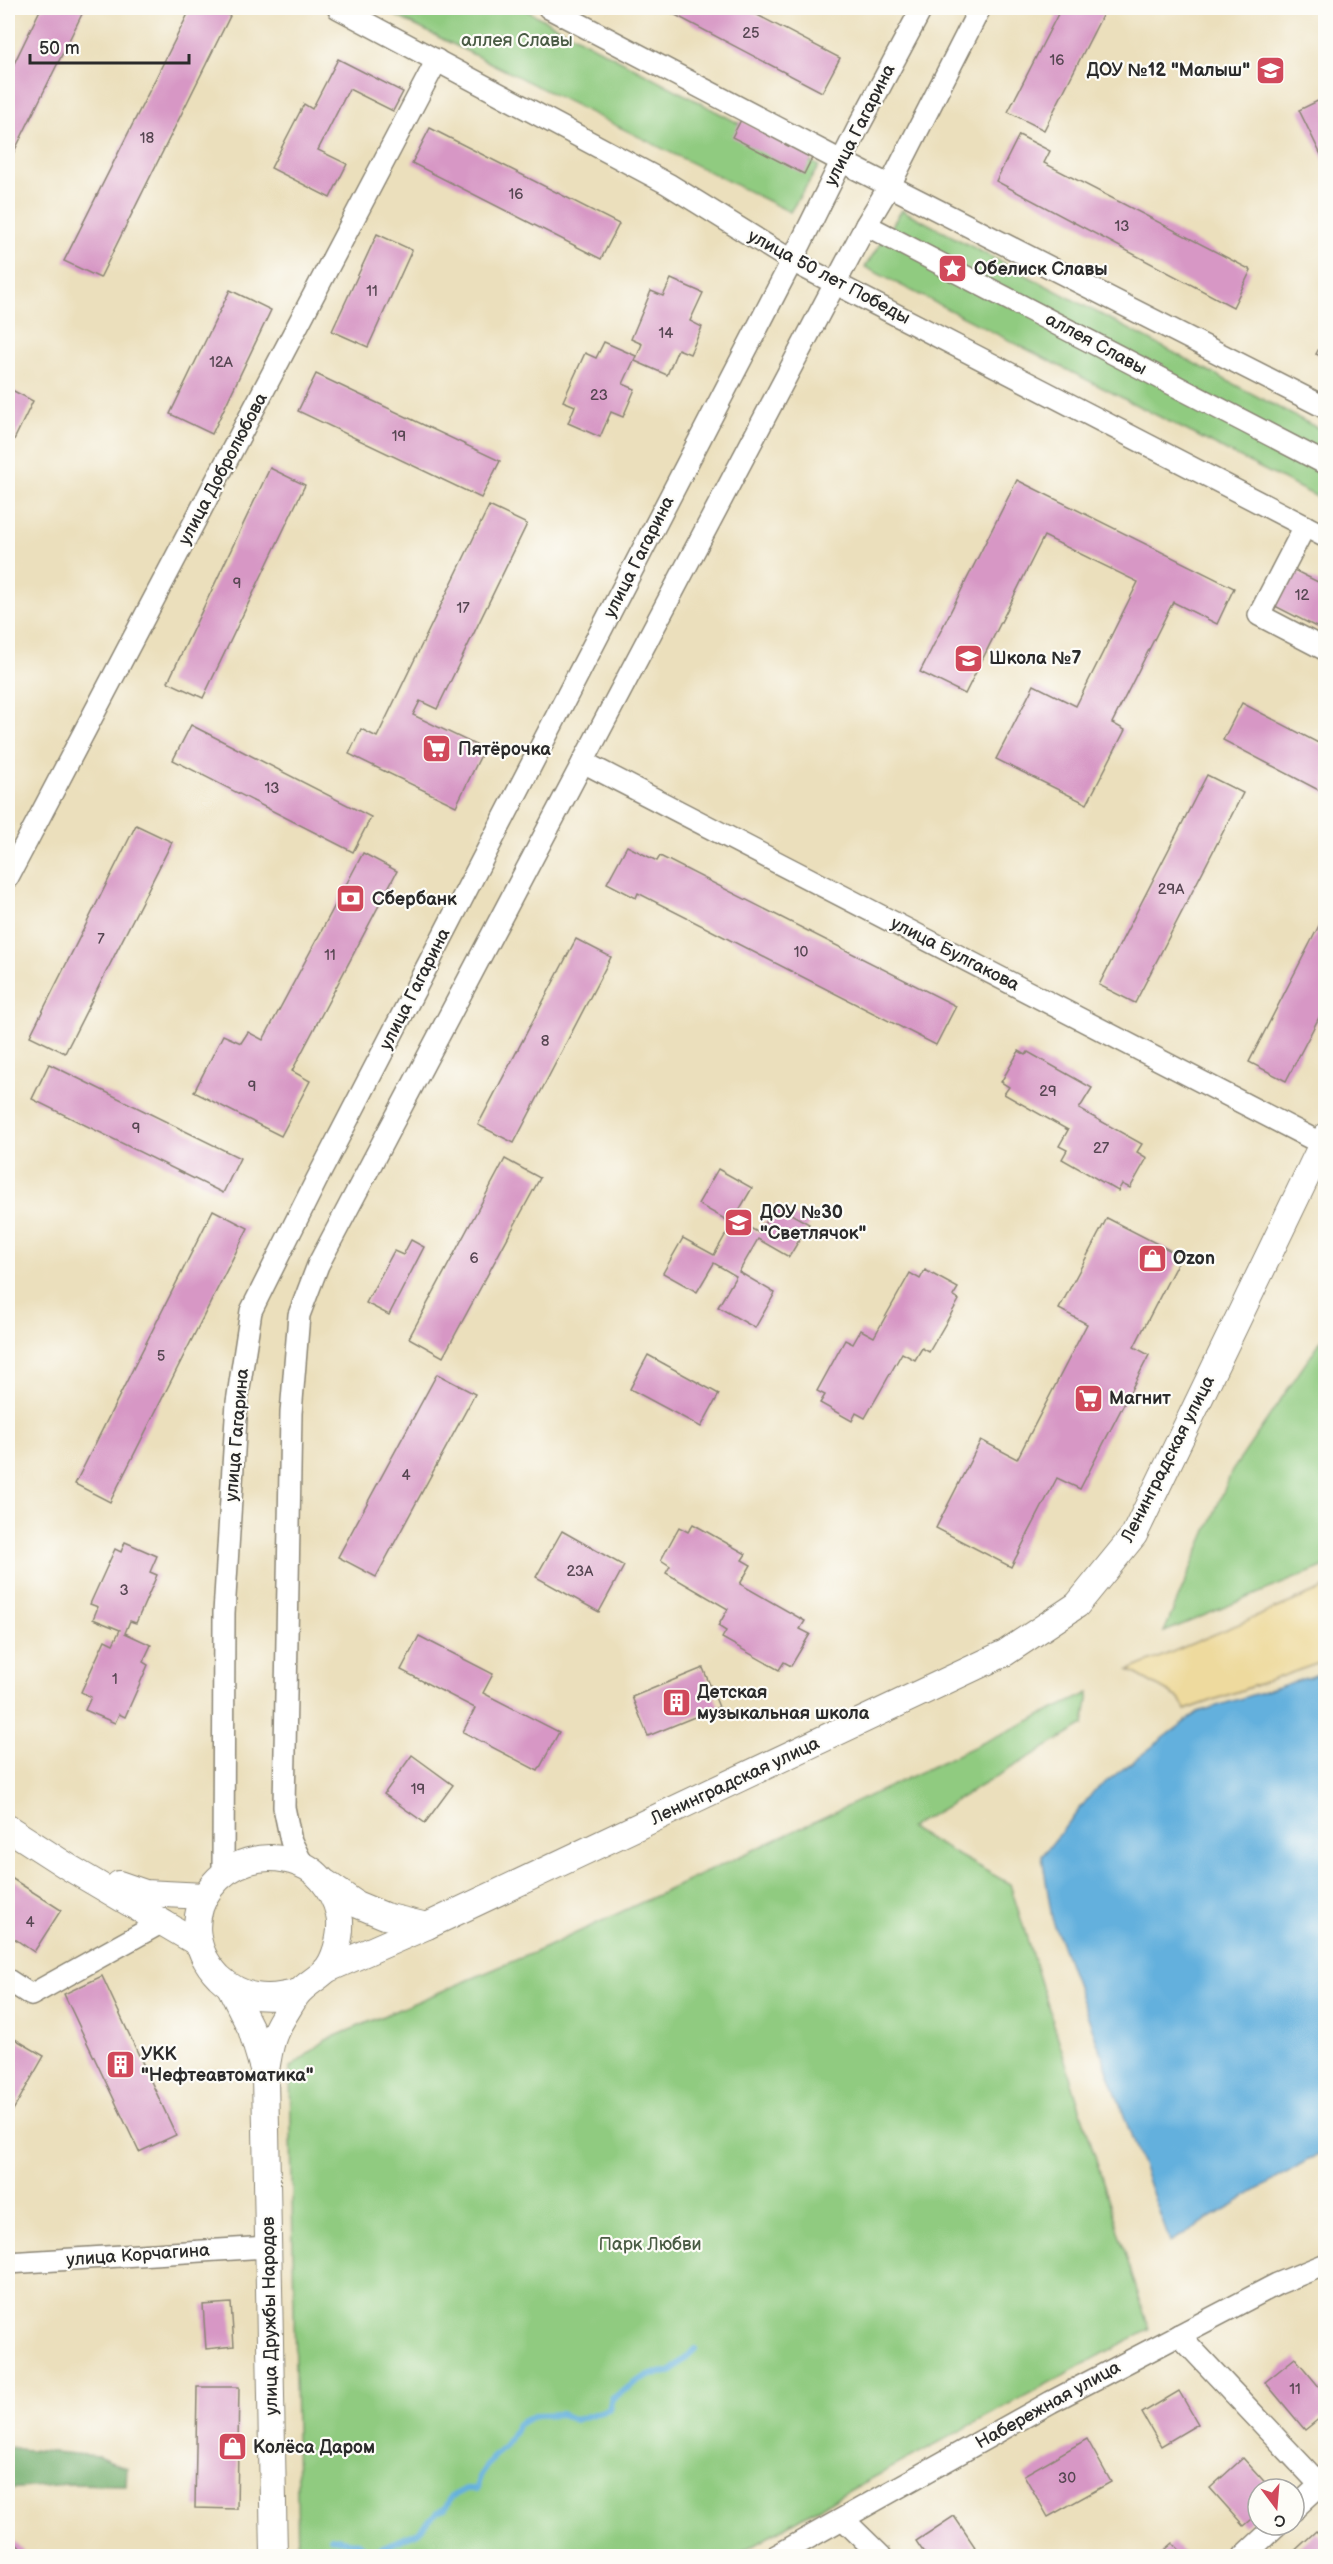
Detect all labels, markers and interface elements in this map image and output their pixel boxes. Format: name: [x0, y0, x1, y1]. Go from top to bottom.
house number: 25: [742, 24, 760, 43]
scale bar: [30, 27, 189, 65]
park label: аллея Славы: [461, 30, 573, 51]
text: 50 m: [39, 38, 80, 59]
house number: 16: [1050, 51, 1064, 70]
school or university icon: ДОУ №12 "Малыш": [1255, 54, 1287, 86]
street label: улица Гагарина: [820, 60, 900, 189]
place label: ДОУ №12 "Малыш": [1087, 60, 1250, 81]
house number: 18: [140, 129, 155, 148]
house number: 16: [509, 185, 523, 204]
house number: 13: [1114, 217, 1130, 236]
street label: улица 50 лет Победы: [744, 225, 914, 329]
place icon: Обелиск Славы: [937, 253, 969, 285]
place label: Обелиск Славы: [974, 259, 1108, 280]
house number: 11: [366, 282, 378, 301]
street label: аллея Славы: [1042, 309, 1150, 379]
house number: 14: [659, 324, 673, 343]
house number: 12А: [209, 353, 234, 372]
house number: 23: [590, 386, 608, 405]
street label: улица Добролюбова: [174, 389, 272, 549]
house number: 19: [392, 427, 406, 446]
street label: улица Гагарина: [599, 492, 679, 621]
house number: 9: [233, 574, 241, 593]
house number: 12: [1295, 586, 1309, 605]
house number: 17: [456, 599, 470, 618]
school or university icon: Школа №7: [952, 642, 984, 674]
place label: Школа №7: [989, 648, 1081, 669]
supermarket icon: Пятёрочка: [421, 733, 453, 765]
place label: Пятёрочка: [458, 739, 551, 760]
house number: 13: [264, 779, 280, 798]
house number: 29А: [1158, 880, 1185, 899]
bank icon: Сбербанк: [335, 883, 367, 915]
place label: Сбербанк: [372, 889, 457, 910]
street label: улица Булгакова: [887, 912, 1023, 996]
street label: улица Гагарина: [375, 924, 455, 1053]
house number: 7: [97, 930, 105, 949]
house number: 10: [794, 943, 808, 962]
house number: 11: [324, 946, 336, 965]
house number: 8: [541, 1032, 550, 1051]
house number: 9: [248, 1077, 256, 1096]
house number: 29: [1039, 1082, 1057, 1101]
house number: 9: [132, 1119, 140, 1138]
house number: 27: [1093, 1139, 1110, 1158]
place label: ДОУ №30 "Светлячок": [760, 1202, 866, 1244]
school or university icon: ДОУ №30 "Светлячок": [723, 1206, 755, 1238]
shop icon: Ozon: [1136, 1242, 1168, 1274]
place label: Ozon: [1173, 1248, 1215, 1269]
house number: 6: [469, 1249, 479, 1268]
house number: 5: [157, 1347, 165, 1366]
street label: улица Гагарина: [221, 1367, 253, 1502]
street label: Ленинградская улица: [1116, 1372, 1219, 1547]
supermarket icon: Магнит: [1072, 1382, 1104, 1414]
place label: Магнит: [1109, 1388, 1171, 1409]
house number: 4: [401, 1466, 411, 1485]
house number: 23А: [567, 1562, 594, 1581]
house number: 3: [119, 1581, 129, 1600]
house number: 1: [112, 1670, 118, 1689]
place label: Детская музыкальная школа: [697, 1682, 870, 1724]
building icon: Детская музыкальная школа: [660, 1686, 692, 1718]
street label: Ленинградская улица: [646, 1732, 823, 1830]
house number: 19: [411, 1780, 425, 1799]
house number: 4: [25, 1913, 35, 1932]
place label: УКК "Нефтеавтоматика": [141, 2044, 314, 2086]
building icon: УКК "Нефтеавтоматика": [104, 2048, 136, 2080]
street label: улица Дружбы Народов: [258, 2216, 282, 2416]
park label: Парк Любви: [599, 2234, 701, 2255]
street label: улица Корчагина: [66, 2239, 211, 2270]
street label: Набережная улица: [972, 2356, 1124, 2453]
house number: 11: [1289, 2380, 1301, 2399]
shop icon: Колёса Даром: [216, 2431, 248, 2463]
place label: Колёса Даром: [253, 2437, 375, 2458]
house number: 30: [1058, 2469, 1076, 2488]
north arrow: [1246, 2477, 1306, 2537]
text: С: [1272, 2509, 1288, 2531]

